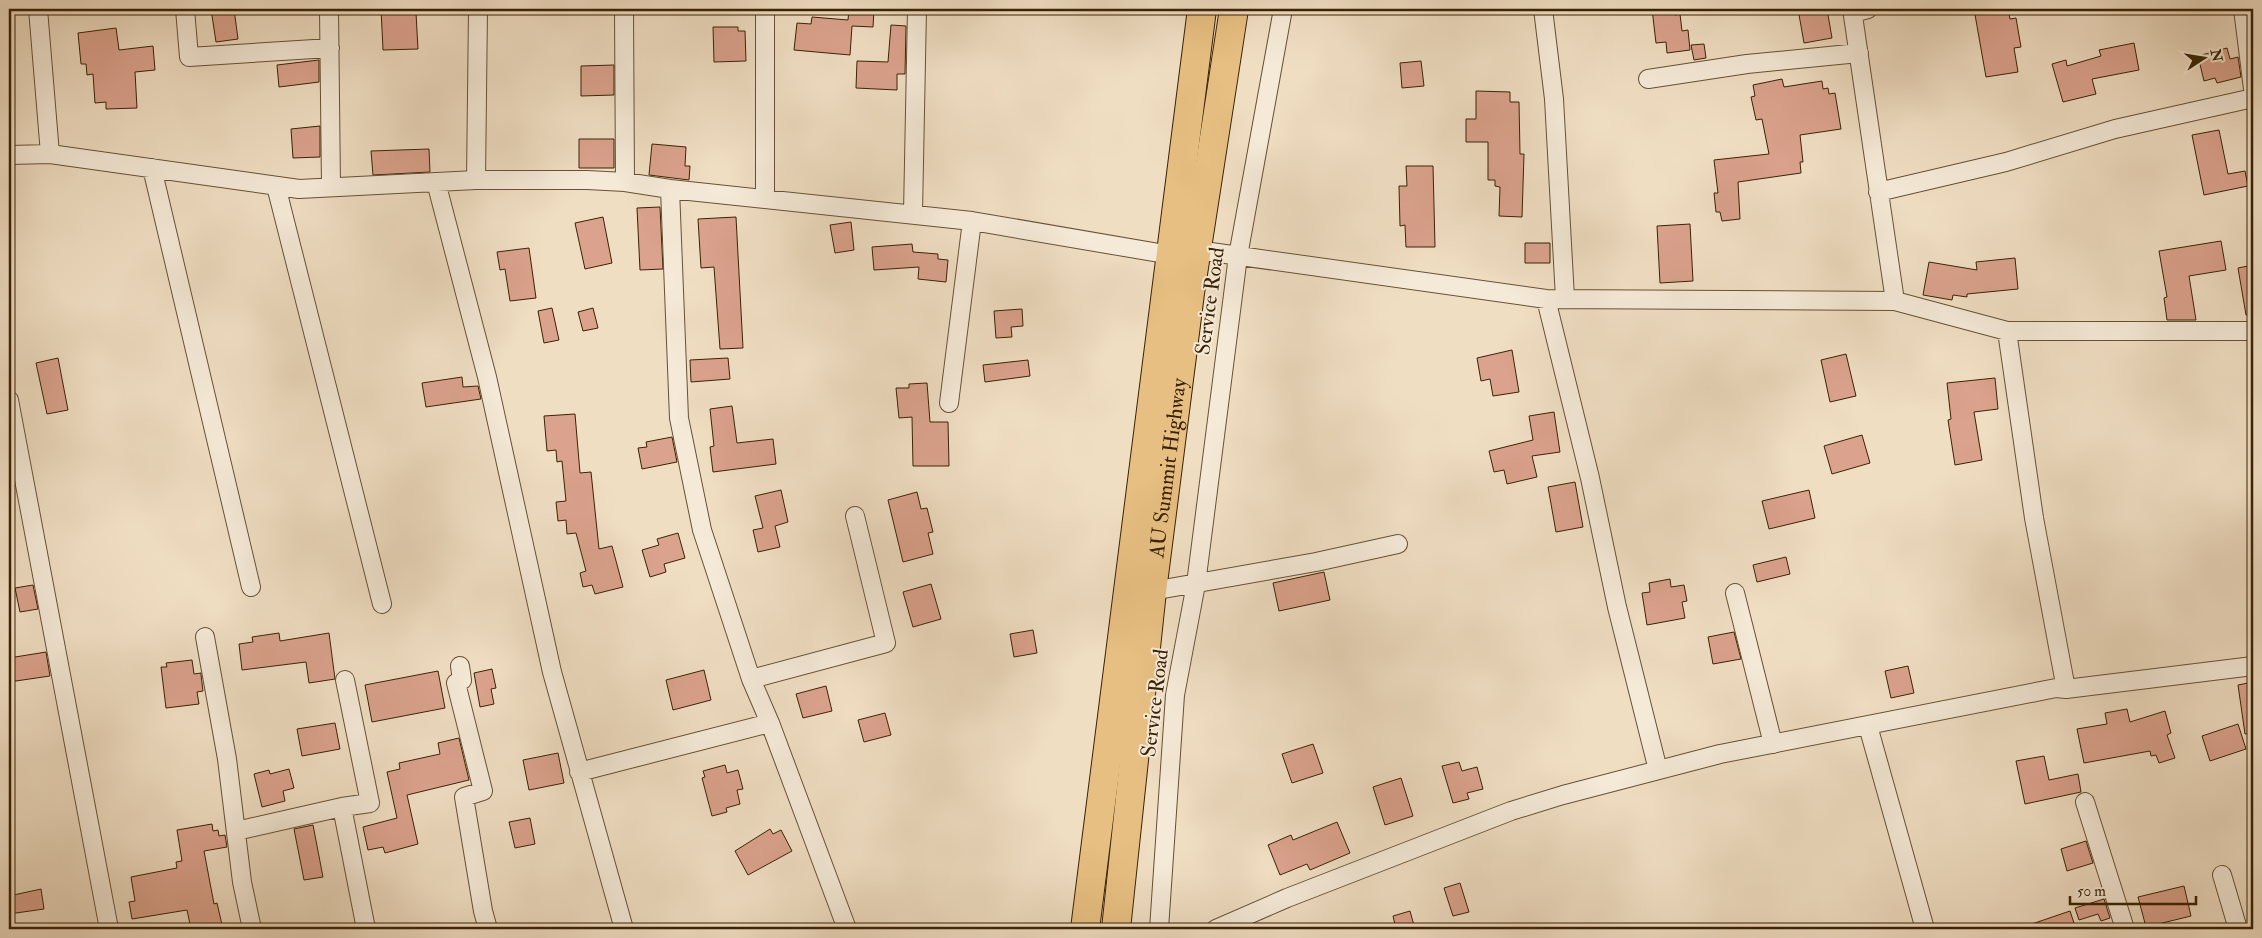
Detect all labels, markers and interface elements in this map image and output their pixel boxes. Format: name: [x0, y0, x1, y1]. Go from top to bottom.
north arrow: [2180, 32, 2230, 82]
text: N: [2206, 47, 2226, 64]
street label: Service Road: [1189, 245, 1231, 357]
street label: AU Summit Highway: [1143, 376, 1193, 560]
street label: Service Road: [1135, 647, 1175, 759]
scale bar: [2070, 873, 2196, 905]
text: 50 m: [2077, 882, 2106, 901]

